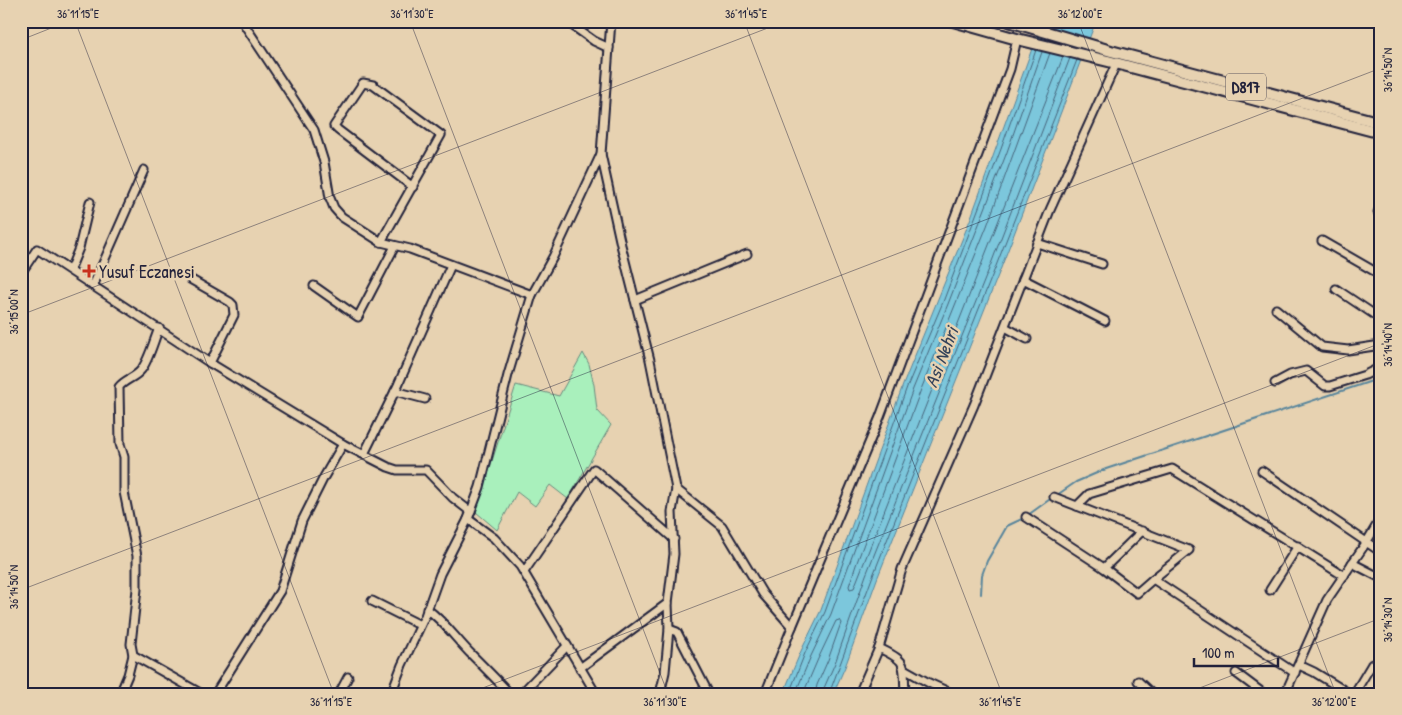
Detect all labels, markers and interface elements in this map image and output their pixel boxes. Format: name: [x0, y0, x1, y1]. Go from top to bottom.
text: 36°11'15"E: [57, 5, 100, 22]
text: 36°11'30"E: [390, 5, 434, 22]
text: 36°11'45"E: [725, 5, 768, 22]
text: 36°12'00"E: [1058, 5, 1103, 22]
text: 36°14'50"N: [1379, 48, 1396, 92]
road number: D817: [1226, 74, 1266, 100]
place label: Yusuf Eczanesi: [99, 259, 195, 284]
marker: Yusuf Eczanesi: [83, 265, 95, 277]
text: 36°15'00"N: [5, 289, 22, 335]
water label: Asi Nehri: [918, 322, 965, 391]
text: 36°14'40"N: [1379, 323, 1396, 367]
text: 36°14'50"N: [5, 565, 22, 609]
text: 36°14'30"N: [1379, 598, 1396, 642]
scale bar: [1194, 635, 1278, 667]
text: 100 m: [1202, 642, 1235, 663]
text: 36°11'15"E: [310, 693, 353, 710]
text: 36°11'30"E: [643, 693, 687, 710]
text: 36°11'45"E: [979, 693, 1022, 710]
text: 36°12'00"E: [1312, 693, 1357, 710]

